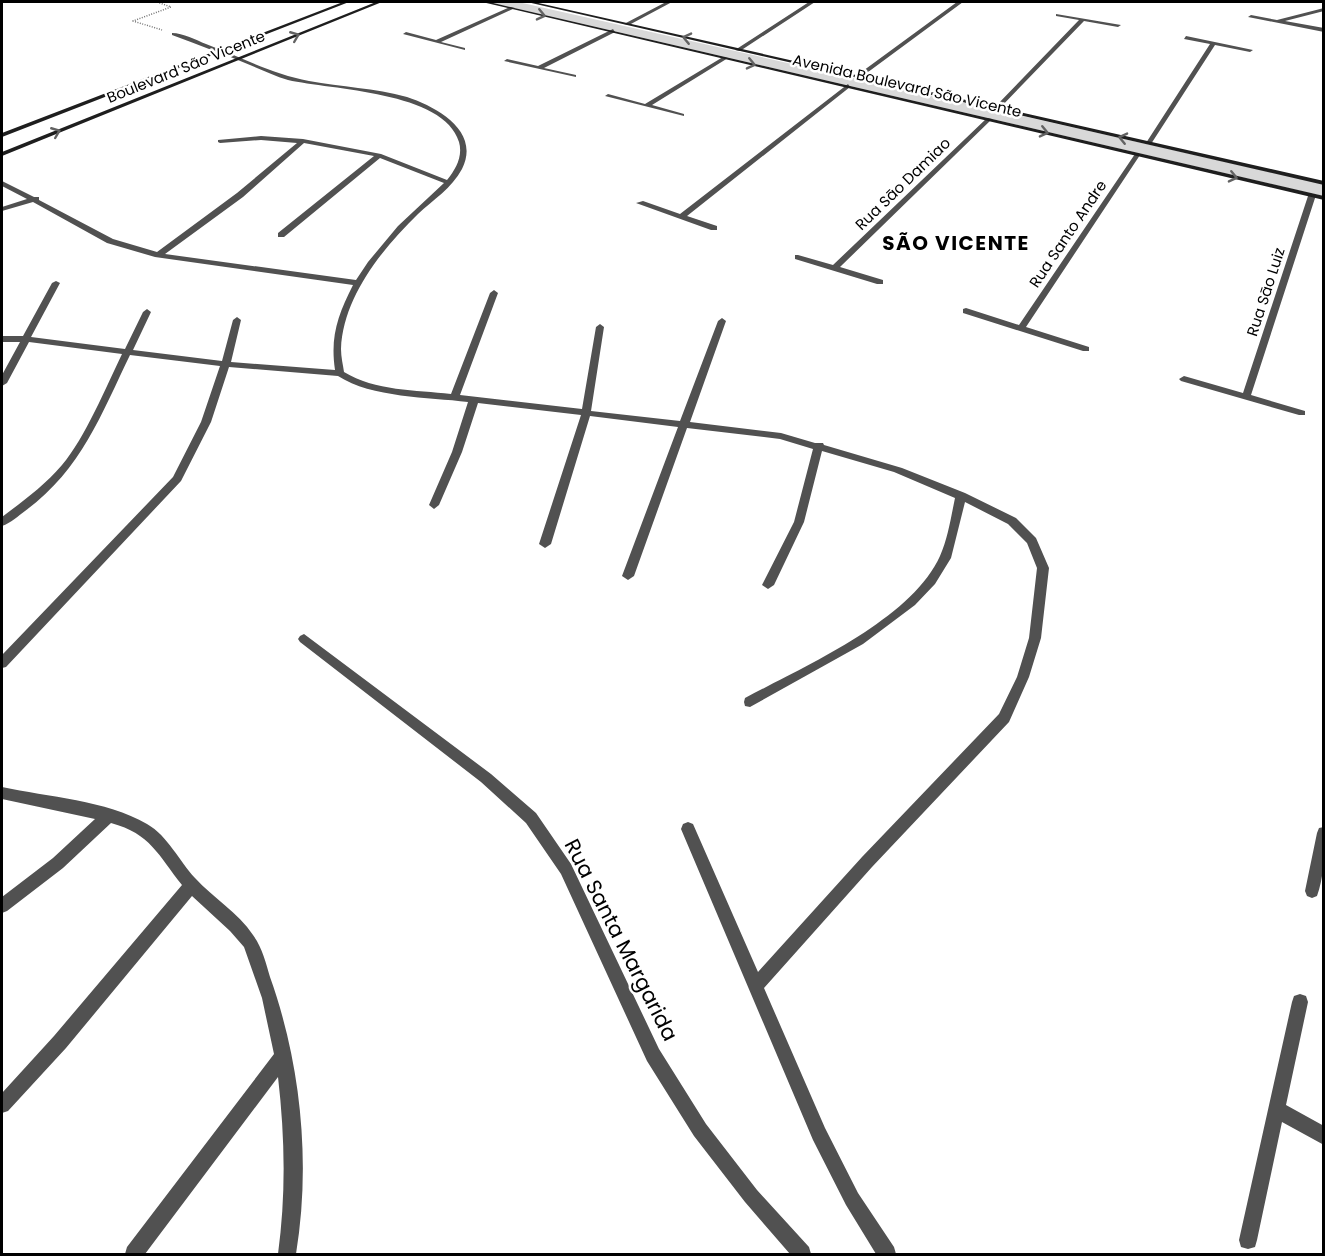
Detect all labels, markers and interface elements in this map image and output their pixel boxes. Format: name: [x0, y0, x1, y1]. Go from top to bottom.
one-way arrow: [536, 7, 546, 20]
street label: Boulevard São Vicente: [104, 25, 268, 108]
one-way arrow: [289, 31, 300, 43]
one-way arrow: [683, 32, 693, 45]
street label: Avenida Boulevard São Vicente: [791, 49, 1024, 122]
one-way arrow: [746, 56, 756, 69]
one-way arrow: [1038, 125, 1048, 138]
one-way arrow: [49, 127, 60, 139]
one-way arrow: [1118, 132, 1128, 145]
street label: Rua Sāo Damiao: [850, 133, 955, 235]
one-way arrow: [1228, 169, 1238, 182]
street label: Rua Santo Andre: [1024, 176, 1111, 292]
district label: SÃO VICENTE: [882, 229, 1030, 257]
street label: Rua Sāo Luiz: [1241, 245, 1290, 339]
street label: Rua Santa Margarida: [558, 834, 685, 1046]

